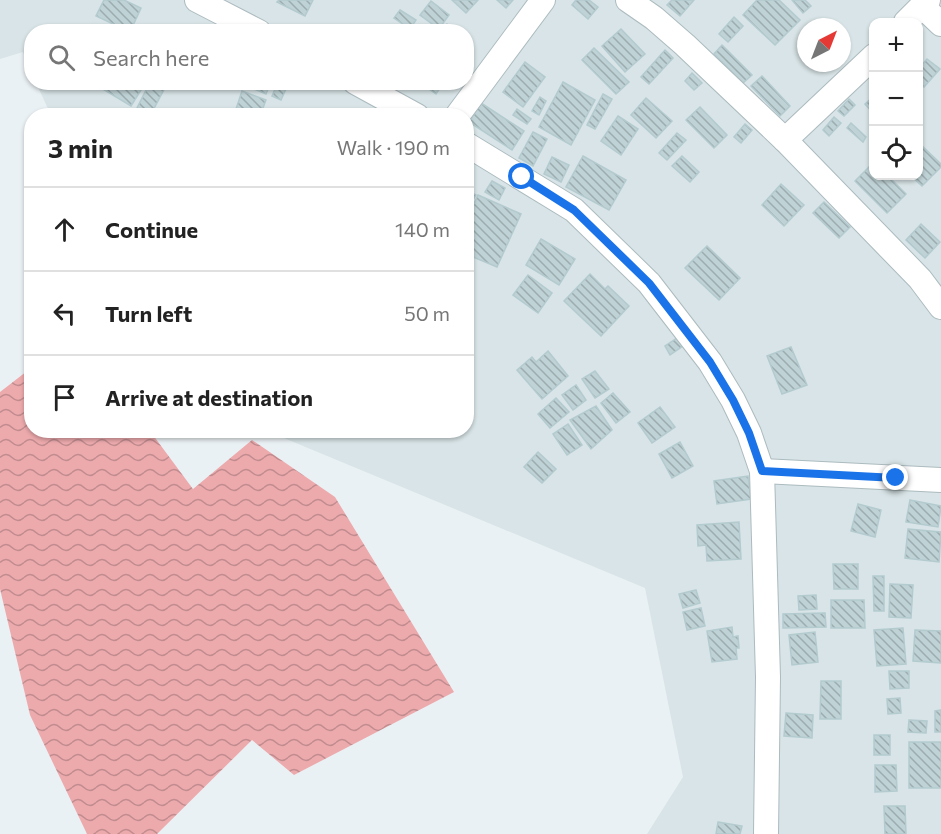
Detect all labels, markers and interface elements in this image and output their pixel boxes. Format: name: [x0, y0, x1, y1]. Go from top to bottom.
north arrow: [797, 18, 851, 72]
map controls: [869, 18, 923, 180]
button: +: [869, 18, 923, 72]
search box: [24, 24, 474, 90]
icon: search: [45, 41, 78, 74]
text: Search here: [93, 44, 209, 71]
button: −: [869, 72, 923, 126]
button: locate: [869, 126, 923, 180]
text: 3 min: [48, 132, 113, 163]
text: Walk · 190 m: [337, 135, 450, 159]
route start: [508, 163, 534, 189]
icon: ahead: [48, 213, 81, 246]
text: Continue: [105, 216, 198, 243]
text: 140 m: [395, 217, 450, 241]
icon: left: [48, 297, 81, 330]
text: Turn left: [105, 300, 192, 327]
text: 50 m: [404, 301, 450, 325]
icon: arrive: [48, 381, 81, 414]
text: Arrive at destination: [105, 384, 313, 411]
route end: [882, 464, 908, 490]

